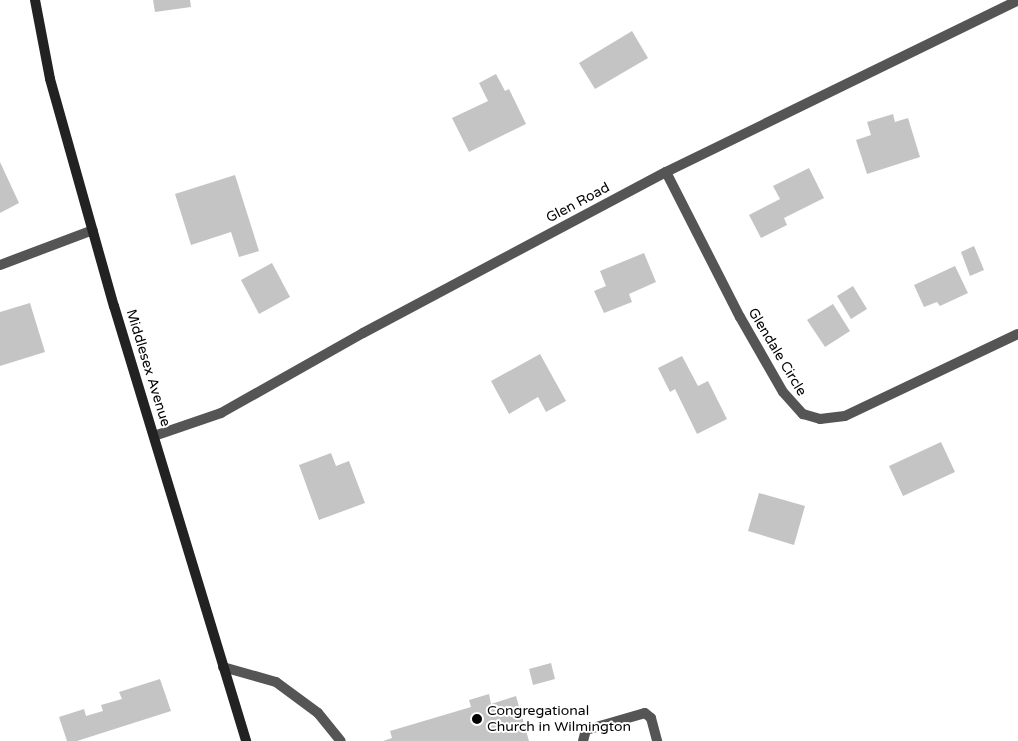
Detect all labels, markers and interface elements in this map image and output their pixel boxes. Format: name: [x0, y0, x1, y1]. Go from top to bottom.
street label: Glen Road: [543, 179, 613, 227]
street label: Glendale Circle: [744, 305, 810, 399]
street label: Middlesex Avenue: [122, 307, 174, 429]
place label: Congregational Church in Wilmington: [487, 703, 631, 736]
marker: Congregational Church in Wilmington: [471, 713, 483, 725]

